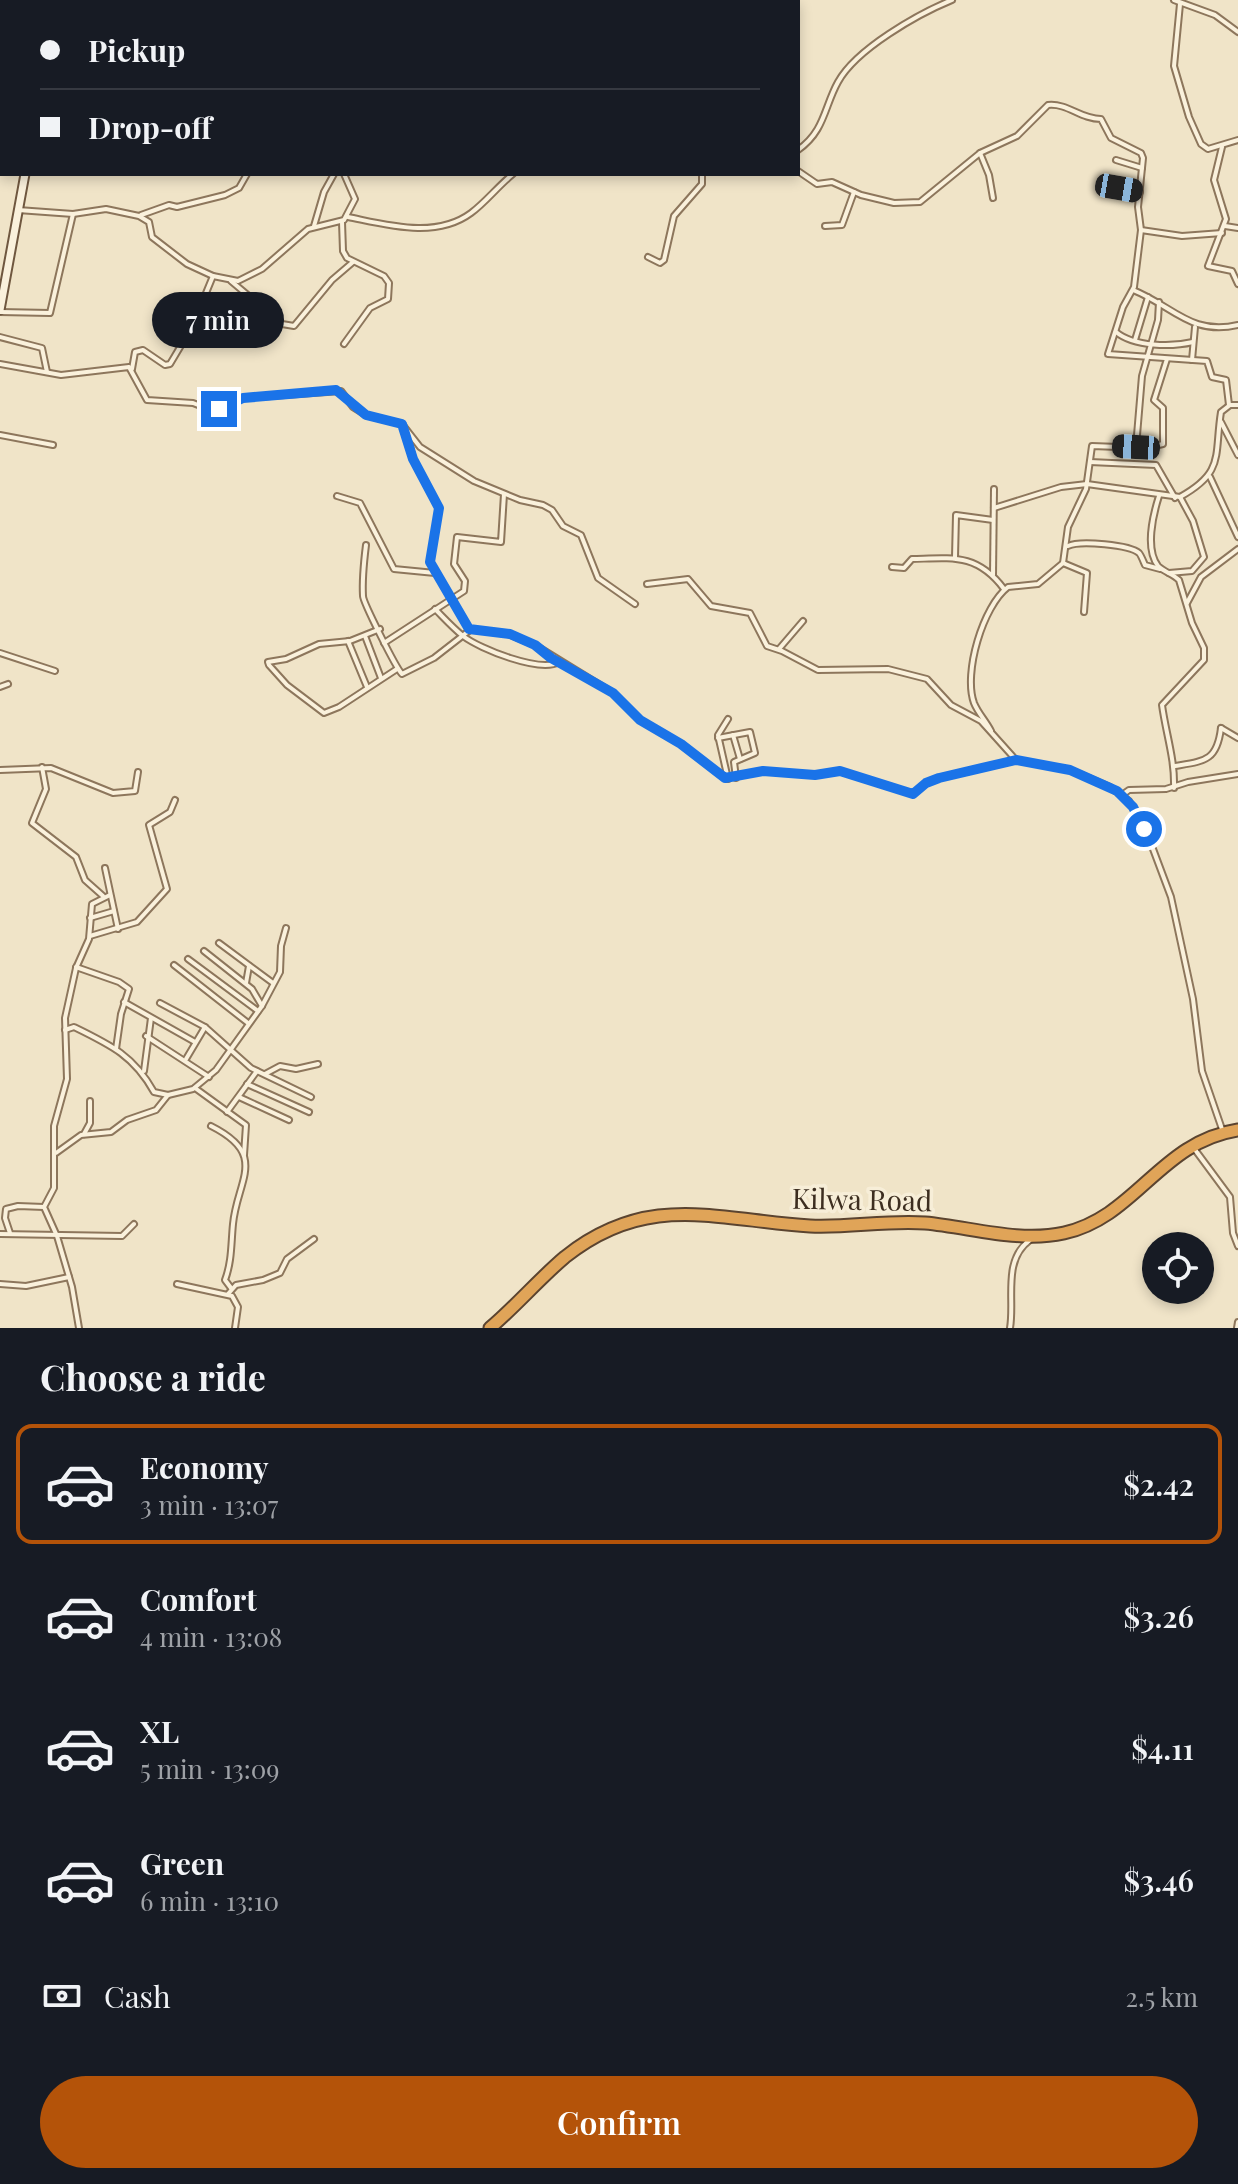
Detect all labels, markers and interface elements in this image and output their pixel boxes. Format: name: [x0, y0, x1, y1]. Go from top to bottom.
text: Pickup: [88, 30, 185, 70]
text: Drop-off: [88, 107, 212, 147]
car: [1093, 172, 1145, 204]
callout: 7 min: [153, 293, 285, 349]
text: 7 min: [186, 302, 250, 337]
route end: [201, 391, 237, 427]
car: [1111, 434, 1161, 460]
route start: [1126, 811, 1162, 847]
street label: Kilwa Road: [792, 1179, 932, 1218]
map controls: [1142, 1232, 1214, 1304]
button: locate: [1142, 1232, 1214, 1304]
text: Choose a ride: [40, 1352, 266, 1400]
text: Economy: [140, 1447, 269, 1487]
icon: car: [44, 1448, 116, 1520]
text: $2.42: [1123, 1464, 1194, 1504]
text: 3 min · 13:07: [140, 1487, 278, 1522]
text: Comfort: [140, 1579, 257, 1619]
icon: car: [44, 1580, 116, 1652]
text: $3.26: [1124, 1596, 1194, 1636]
text: 4 min · 13:08: [140, 1619, 282, 1654]
text: XL: [140, 1711, 179, 1751]
icon: car: [44, 1712, 116, 1784]
text: $4.11: [1131, 1728, 1194, 1768]
text: 5 min · 13:09: [140, 1751, 280, 1786]
text: Green: [140, 1843, 224, 1883]
icon: car: [44, 1844, 116, 1916]
text: $3.46: [1123, 1860, 1194, 1900]
text: 6 min · 13:10: [140, 1883, 279, 1918]
icon: cash: [40, 1974, 84, 2018]
text: Cash: [104, 1976, 171, 2016]
text: 2.5 km: [1125, 1979, 1198, 2014]
button: Confirm: [40, 2076, 1198, 2168]

